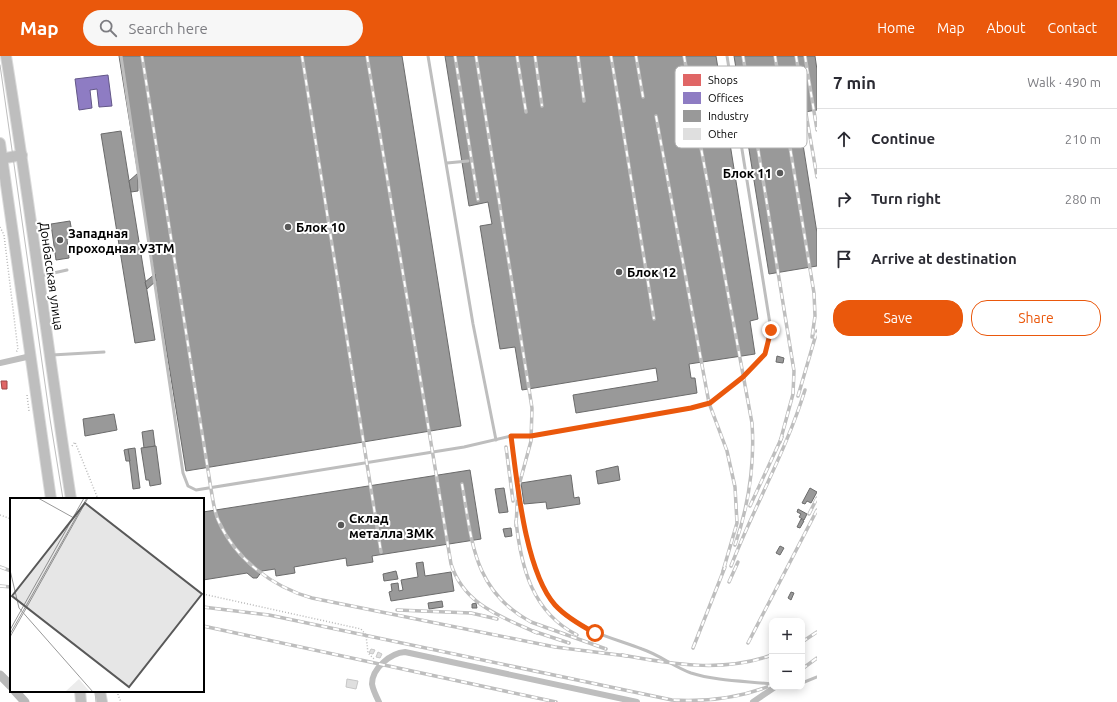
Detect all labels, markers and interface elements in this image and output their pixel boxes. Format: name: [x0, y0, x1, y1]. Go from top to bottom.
search box: [83, 10, 363, 46]
text: Map: [20, 17, 59, 39]
icon: search: [97, 17, 119, 39]
text: Search here: [129, 20, 208, 37]
text: Home: [877, 20, 915, 36]
text: Map: [937, 20, 965, 36]
text: About: [987, 20, 1026, 36]
text: Contact: [1048, 20, 1097, 36]
legend: [675, 66, 807, 148]
text: 7 min: [833, 73, 876, 92]
text: Shops: [708, 74, 738, 86]
text: Walk · 490 m: [1027, 75, 1101, 89]
text: Offices: [708, 92, 744, 104]
text: Industry: [708, 110, 749, 122]
text: Other: [708, 128, 738, 140]
icon: ahead: [833, 128, 855, 150]
text: Continue: [871, 130, 935, 147]
text: 210 m: [1065, 132, 1101, 146]
place label: Блок 11: [723, 166, 772, 180]
marker: Блок 11: [775, 168, 785, 178]
icon: right: [833, 188, 855, 210]
text: Turn right: [871, 190, 941, 207]
text: 280 m: [1065, 192, 1101, 206]
place label: Блок 10: [296, 220, 345, 234]
street label: Донбасская улица: [37, 221, 67, 331]
marker: Блок 10: [283, 222, 293, 232]
place label: Западная проходная УЗТМ: [68, 226, 175, 255]
marker: Западная проходная УЗТМ: [55, 235, 65, 245]
icon: arrive: [833, 248, 855, 270]
text: Arrive at destination: [871, 250, 1017, 267]
place label: Блок 12: [627, 265, 676, 279]
marker: Блок 12: [614, 267, 624, 277]
button: Save: [833, 300, 963, 336]
button: Share: [971, 300, 1101, 336]
route end: [762, 321, 780, 339]
inset map: [10, 498, 204, 692]
place label: Склад металла ЗМК: [349, 511, 434, 540]
marker: Склад металла ЗМК: [336, 520, 346, 530]
map controls: [769, 618, 805, 690]
button: +: [769, 618, 805, 654]
route start: [586, 624, 604, 642]
button: −: [769, 654, 805, 690]

